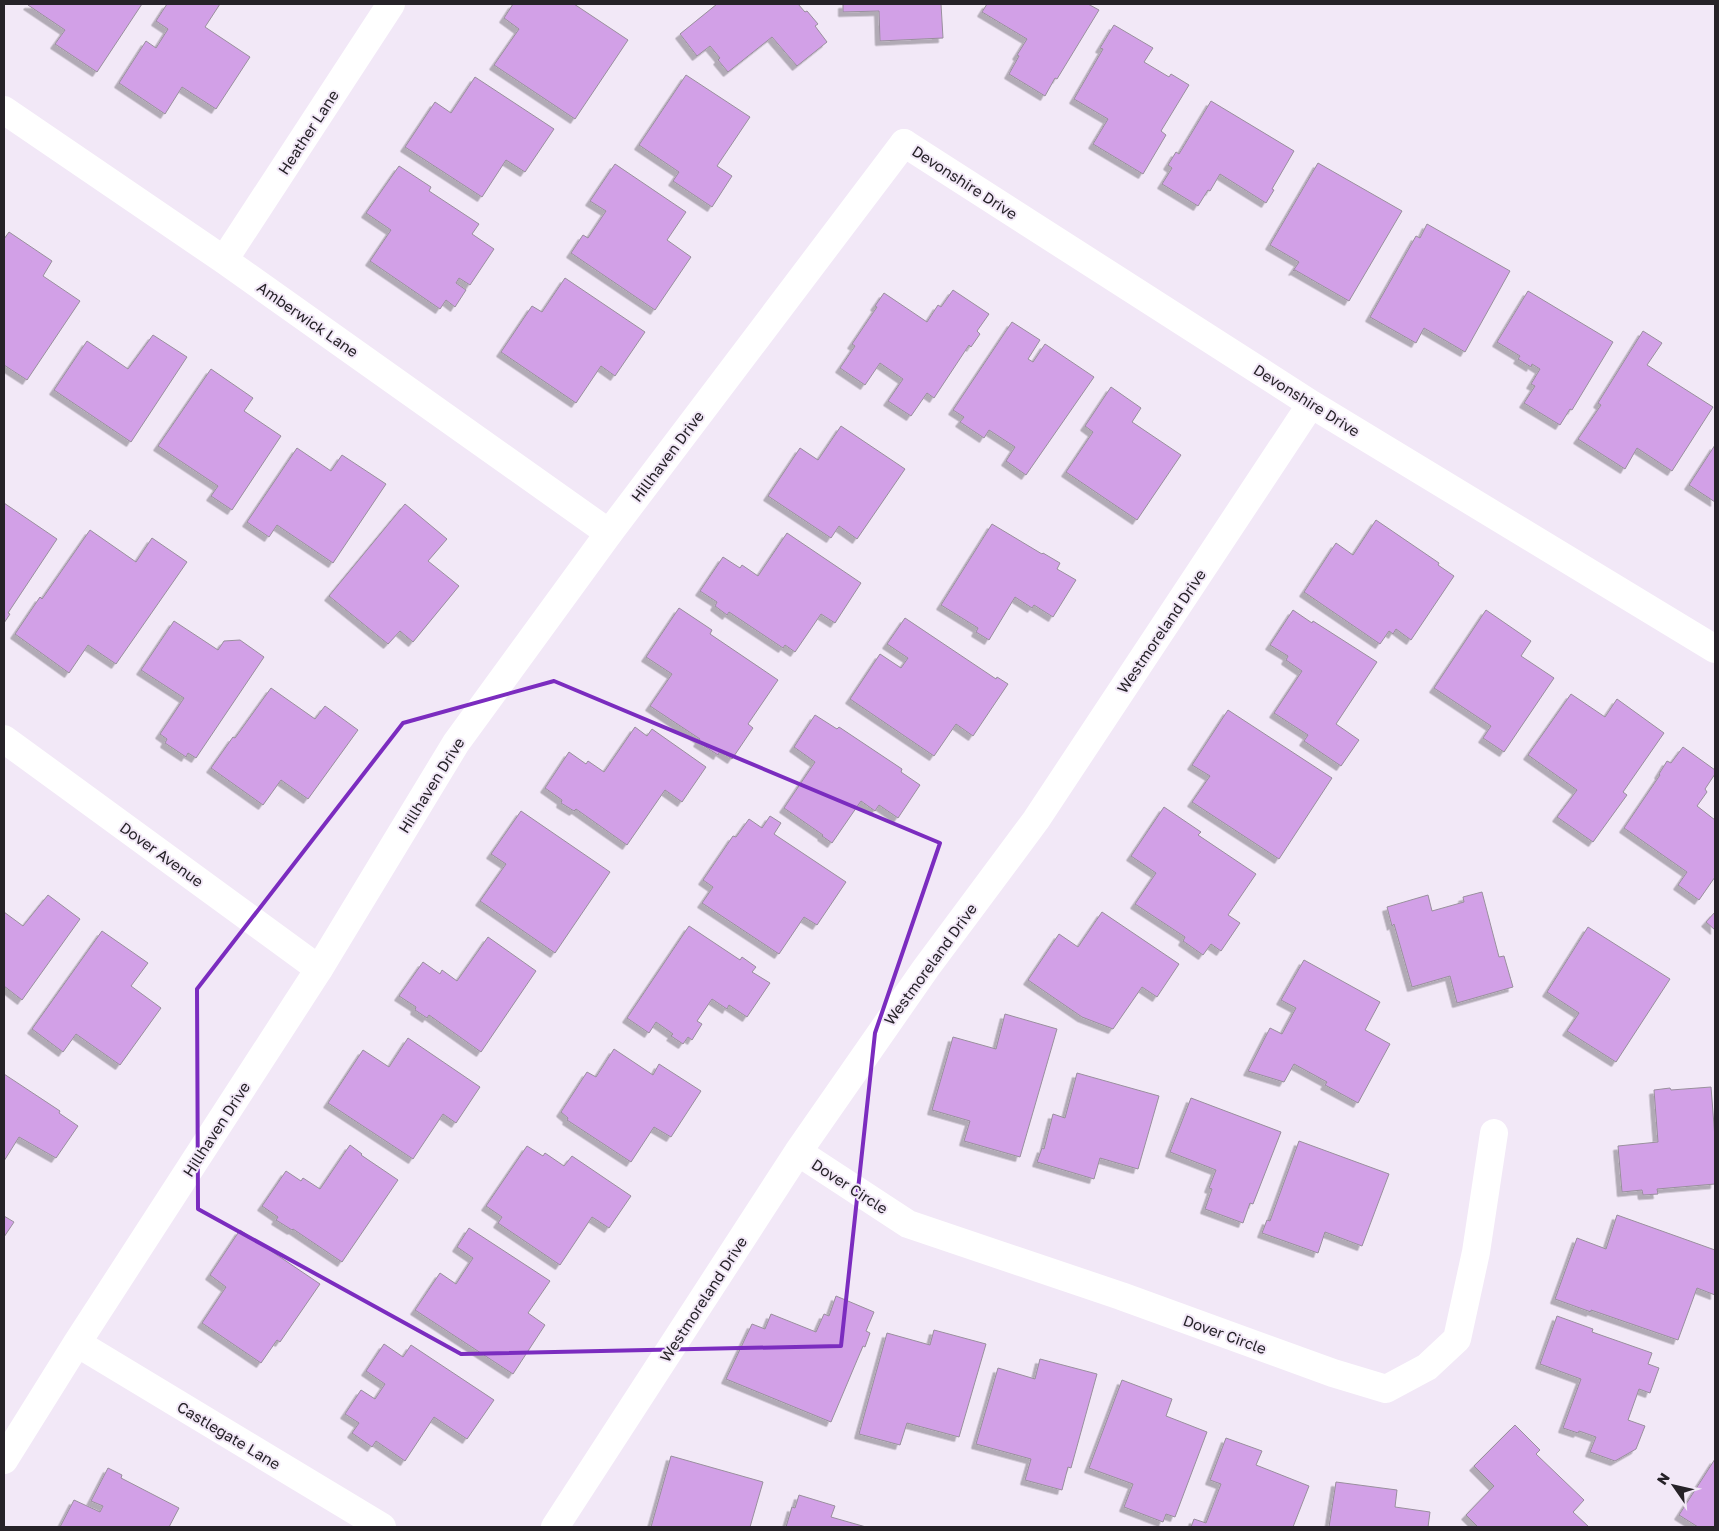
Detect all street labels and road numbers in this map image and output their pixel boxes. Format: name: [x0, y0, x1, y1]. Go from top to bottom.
street label: Heather Lane: [274, 86, 342, 178]
street label: Devonshire Drive: [909, 141, 1021, 223]
street label: Amberwick Lane: [254, 277, 362, 361]
street label: Devonshire Drive: [1251, 360, 1364, 440]
street label: Hillhaven Drive: [627, 407, 707, 505]
street label: Westmoreland Drive: [1113, 565, 1209, 696]
street label: Hillhaven Drive: [394, 734, 468, 836]
street label: Dover Avenue: [117, 818, 207, 890]
street label: Westmoreland Drive: [880, 900, 980, 1028]
street label: Hillhaven Drive: [179, 1078, 253, 1180]
street label: Dover Circle: [809, 1155, 892, 1217]
street label: Westmoreland Drive: [656, 1233, 750, 1365]
street label: Dover Circle: [1181, 1311, 1269, 1357]
street label: Castlegate Lane: [174, 1397, 284, 1473]

